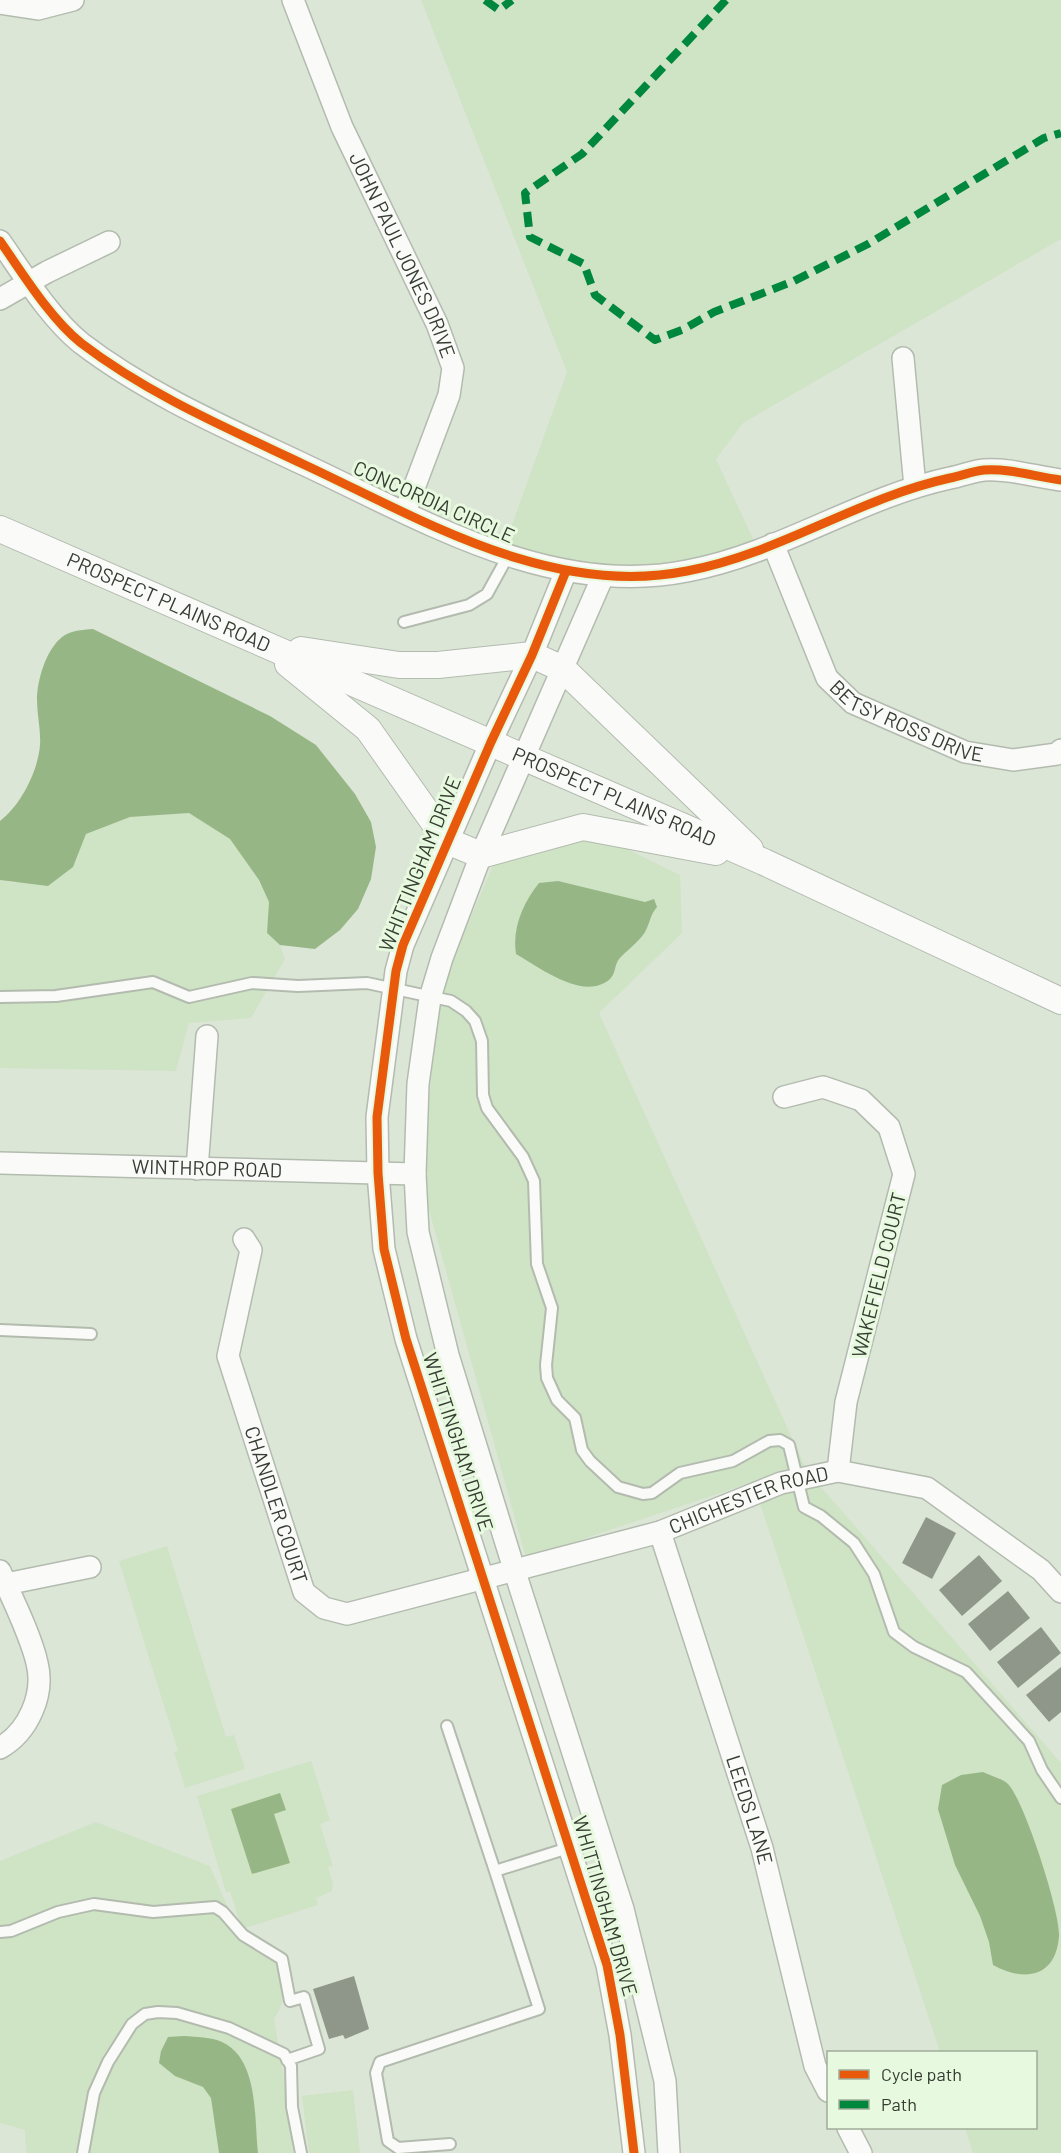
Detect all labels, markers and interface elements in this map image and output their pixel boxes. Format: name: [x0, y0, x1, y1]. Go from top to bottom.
street label: JOHN PAUL JONES DRIVE: [345, 148, 461, 361]
street label: CONCORDIA CIRCLE: [350, 455, 519, 547]
street label: PROSPECT PLAINS ROAD: [64, 547, 274, 656]
street label: BETSY ROSS DRIVE: [825, 674, 985, 766]
street label: PROSPECT PLAINS ROAD: [509, 741, 720, 851]
street label: WHITTINGHAM DRIVE: [373, 773, 465, 955]
street label: WINTHROP ROAD: [131, 1153, 282, 1181]
street label: WAKEFIELD COURT: [846, 1190, 910, 1360]
street label: WHITTINGHAM DRIVE: [419, 1349, 499, 1534]
street label: CHANDLER COURT: [240, 1423, 313, 1586]
street label: CHICHESTER ROAD: [665, 1460, 830, 1538]
street label: LEEDS LANE: [722, 1752, 779, 1867]
street label: WHITTINGHAM DRIVE: [569, 1813, 643, 1999]
legend: [827, 2051, 1037, 2129]
text: Cycle path: [881, 2063, 962, 2085]
text: Path: [881, 2093, 917, 2115]

